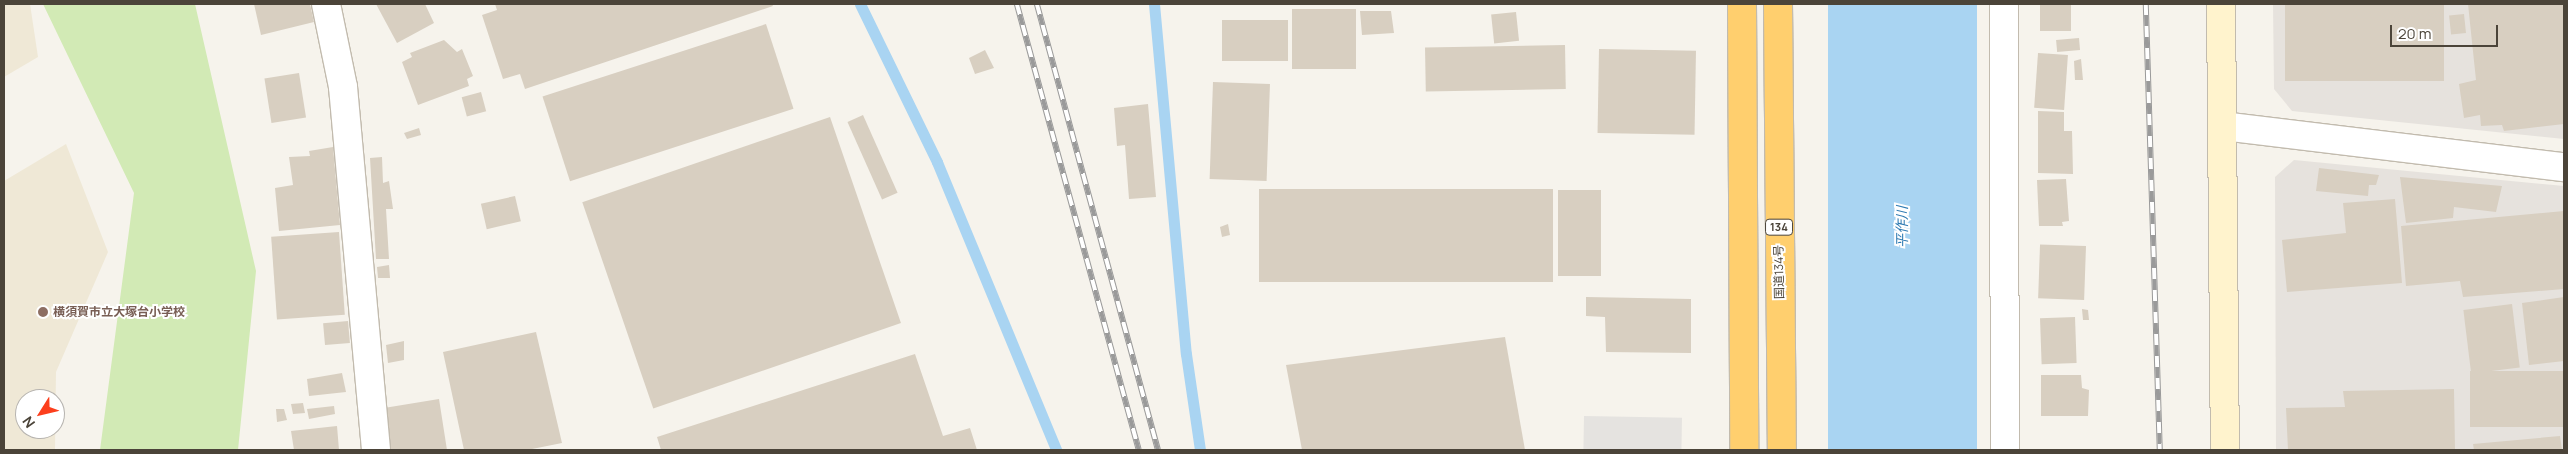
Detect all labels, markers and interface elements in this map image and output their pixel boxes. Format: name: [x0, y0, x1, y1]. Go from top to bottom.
scale bar: [2393, 15, 2500, 47]
text: 20 m: [2398, 23, 2431, 44]
water label: 平作川: [1894, 206, 1910, 248]
road number: 134: [1764, 218, 1794, 236]
street label: 国道134号: [1771, 245, 1787, 299]
place label: 横須賀市立大塚台小学校: [53, 305, 185, 319]
marker: 横須賀市立大塚台小学校: [37, 306, 49, 318]
north arrow: [15, 389, 65, 439]
text: N: [18, 413, 39, 432]

